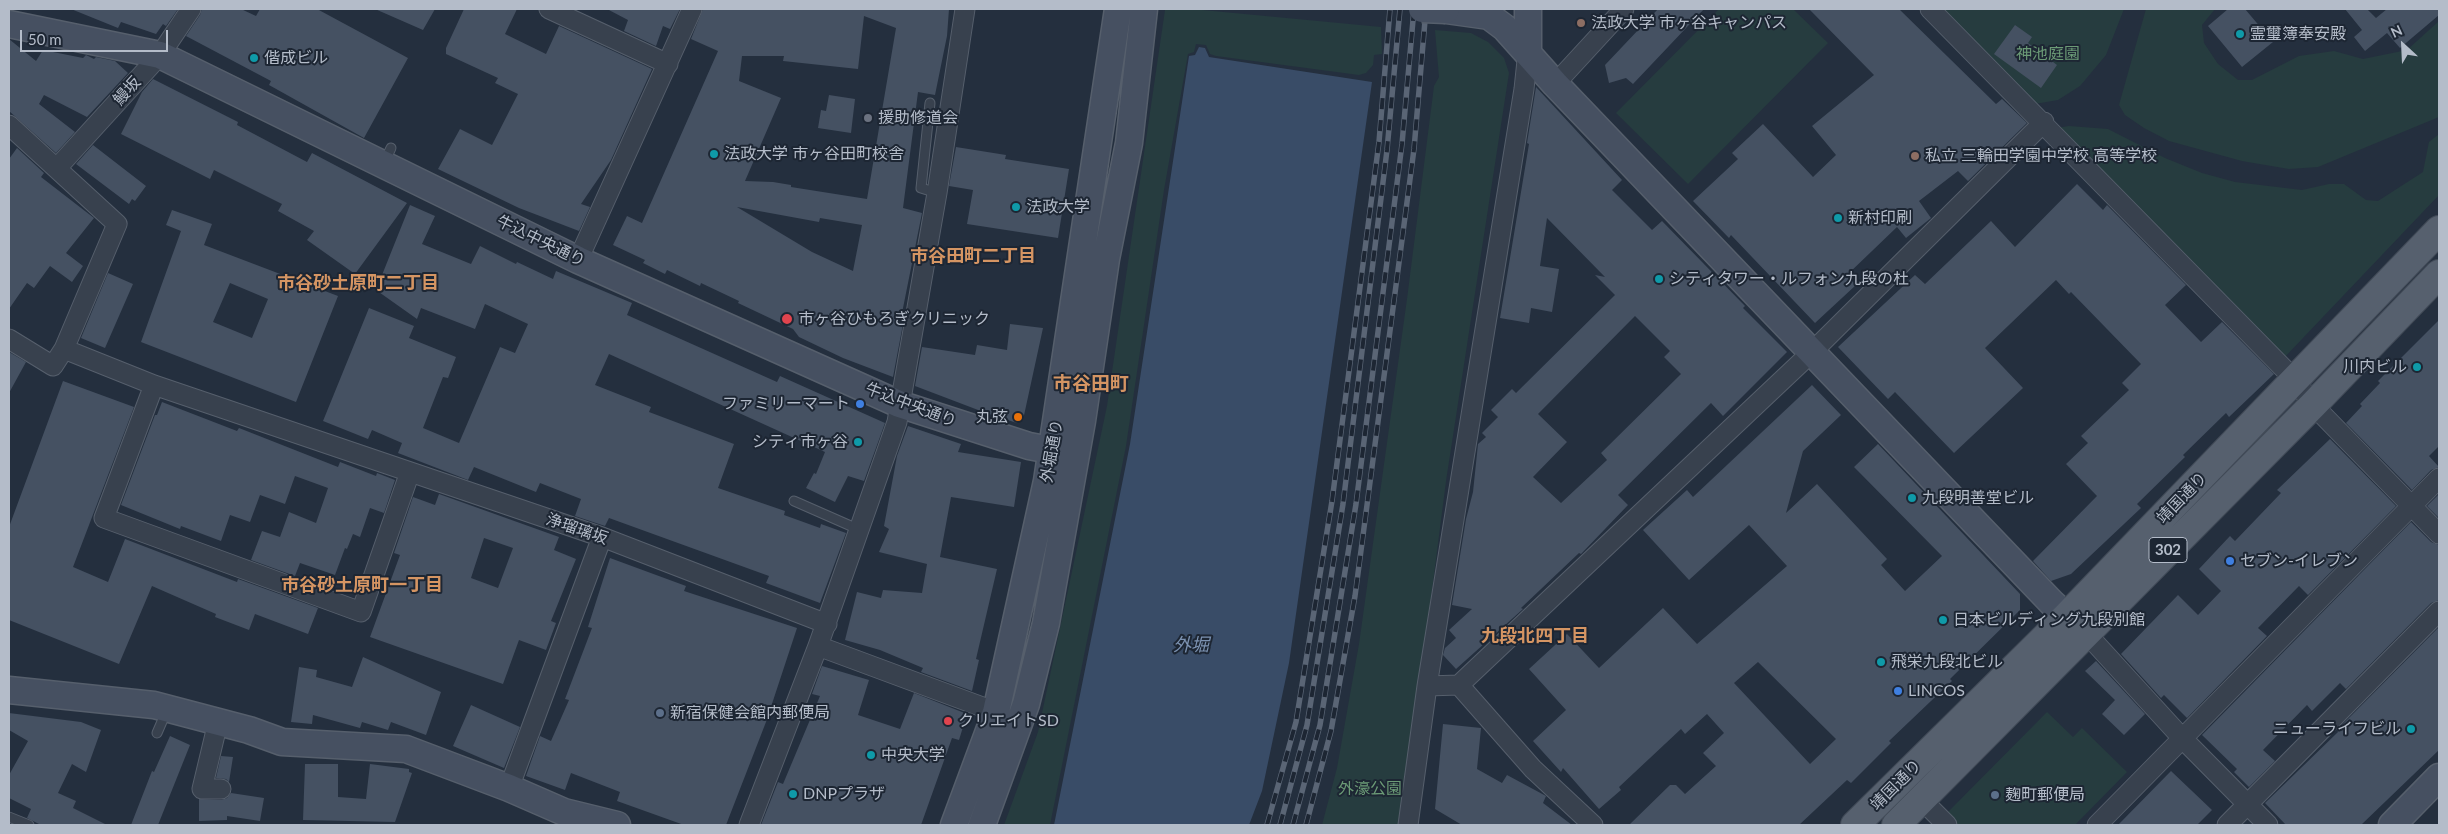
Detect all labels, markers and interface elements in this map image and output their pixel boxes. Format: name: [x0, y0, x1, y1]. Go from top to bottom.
place label: 法政大学 市ヶ谷キャンパス: [1591, 13, 1787, 33]
marker: 法政大学 市ヶ谷キャンパス: [1575, 17, 1587, 29]
scale bar: [22, 20, 170, 52]
north arrow: [2378, 20, 2428, 70]
text: N: [2388, 21, 2405, 41]
place label: 霊璽簿奉安殿: [2250, 24, 2346, 44]
marker: 霊璽簿奉安殿: [2234, 28, 2246, 40]
text: 50 m: [28, 30, 62, 48]
park label: 神池庭園: [2016, 44, 2080, 64]
place label: 偕成ビル: [264, 48, 328, 68]
marker: 偕成ビル: [248, 52, 260, 64]
street label: 鰻坂: [109, 73, 145, 109]
place label: 援助修道会: [878, 108, 958, 128]
marker: 援助修道会: [862, 112, 874, 124]
place label: 法政大学 市ヶ谷田町校舎: [724, 144, 904, 164]
place label: 私立 三輪田学園中学校 高等学校: [1925, 146, 2157, 166]
marker: 法政大学 市ヶ谷田町校舎: [708, 148, 720, 160]
marker: 私立 三輪田学園中学校 高等学校: [1909, 150, 1921, 162]
place label: 法政大学: [1026, 197, 1090, 217]
marker: 法政大学: [1010, 201, 1022, 213]
place label: 新村印刷: [1848, 208, 1912, 228]
street label: 牛込中央通り: [494, 211, 588, 271]
marker: 新村印刷: [1832, 212, 1844, 224]
district label: 市谷田町二丁目: [910, 245, 1036, 267]
place label: シティタワー・ルフォン九段の杜: [1669, 269, 1909, 289]
district label: 市谷砂土原町二丁目: [277, 272, 439, 294]
marker: シティタワー・ルフォン九段の杜: [1653, 273, 1665, 285]
place label: 市ヶ谷ひもろぎクリニック: [798, 309, 990, 329]
marker: 市ヶ谷ひもろぎクリニック: [780, 312, 794, 326]
place label: 川内ビル: [2343, 357, 2407, 377]
marker: 川内ビル: [2411, 361, 2423, 373]
district label: 市谷田町: [1053, 373, 1129, 395]
street label: 牛込中央通り: [863, 379, 959, 431]
place label: ファミリーマート: [722, 394, 850, 414]
marker: ファミリーマート: [854, 398, 866, 410]
place label: 丸弦: [976, 407, 1008, 427]
marker: 丸弦: [1012, 411, 1024, 423]
street label: 外堀通り: [1037, 418, 1067, 484]
place label: シティ市ヶ谷: [752, 432, 848, 452]
marker: シティ市ヶ谷: [852, 436, 864, 448]
street label: 靖国通り: [2153, 468, 2211, 528]
place label: 九段明善堂ビル: [1922, 488, 2034, 508]
marker: 九段明善堂ビル: [1906, 492, 1918, 504]
street label: 浄瑠璃坂: [544, 510, 610, 548]
road number: 302: [2149, 538, 2187, 562]
place label: セブン-イレブン: [2240, 551, 2358, 571]
marker: セブン-イレブン: [2224, 555, 2236, 567]
district label: 市谷砂土原町一丁目: [281, 574, 443, 596]
place label: 日本ビルディング九段別館: [1953, 610, 2145, 630]
marker: 日本ビルディング九段別館: [1937, 614, 1949, 626]
district label: 九段北四丁目: [1481, 625, 1589, 647]
water label: 外堀: [1173, 634, 1209, 656]
place label: 飛栄九段北ビル: [1891, 652, 2003, 672]
marker: 飛栄九段北ビル: [1875, 656, 1887, 668]
place label: LINCOS: [1908, 681, 1965, 701]
marker: LINCOS: [1892, 685, 1904, 697]
place label: 新宿保健会館内郵便局: [670, 703, 830, 723]
marker: 新宿保健会館内郵便局: [654, 707, 666, 719]
place label: クリエイトSD: [958, 711, 1059, 731]
marker: クリエイトSD: [942, 715, 954, 727]
place label: ニューライフビル: [2273, 719, 2401, 739]
marker: ニューライフビル: [2405, 723, 2417, 735]
place label: 中央大学: [881, 745, 945, 765]
marker: 中央大学: [865, 749, 877, 761]
street label: 靖国通り: [1867, 756, 1925, 814]
park label: 外濠公園: [1338, 779, 1402, 799]
place label: DNPプラザ: [803, 784, 885, 804]
place label: 麹町郵便局: [2005, 785, 2085, 805]
marker: DNPプラザ: [787, 788, 799, 800]
marker: 麹町郵便局: [1989, 789, 2001, 801]

